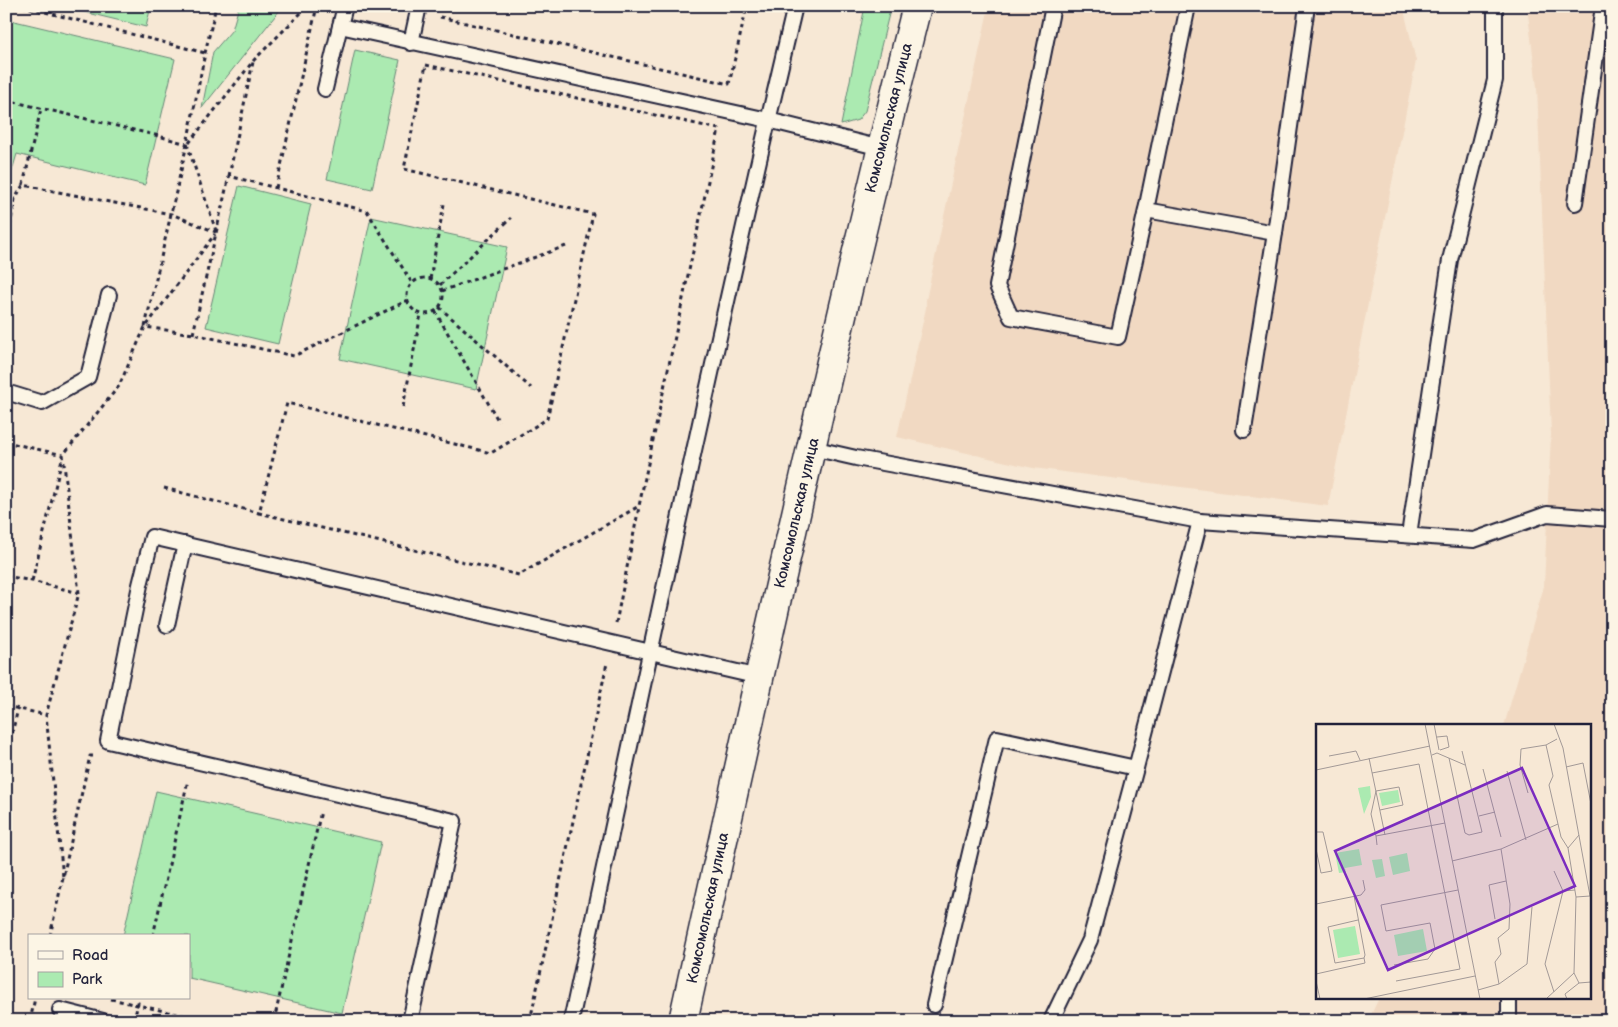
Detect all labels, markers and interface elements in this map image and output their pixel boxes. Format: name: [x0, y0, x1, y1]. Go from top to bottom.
street label: Комсомольская улица: [861, 41, 917, 195]
street label: Комсомольская улица: [770, 436, 824, 590]
inset map: [1316, 724, 1590, 1000]
street label: Комсомольская улица: [683, 831, 733, 985]
legend: [28, 934, 190, 1000]
text: Road: [72, 946, 108, 965]
text: Park: [72, 970, 103, 989]

